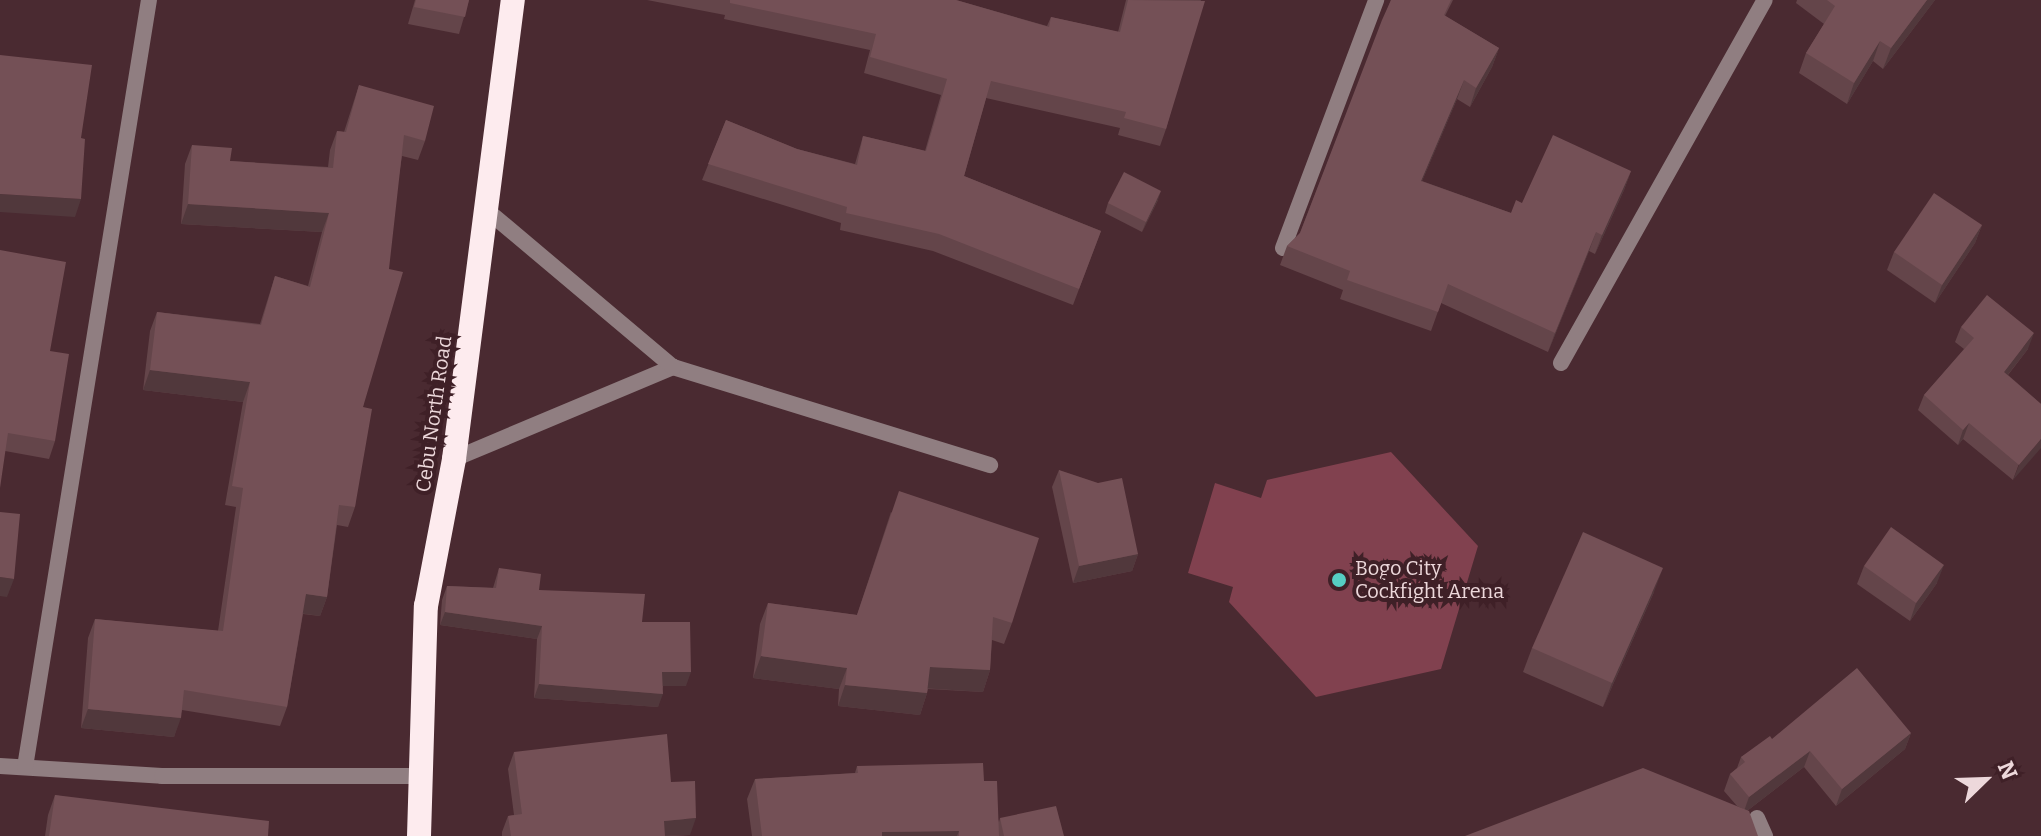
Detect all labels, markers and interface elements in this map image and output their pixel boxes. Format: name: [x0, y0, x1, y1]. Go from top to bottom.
street label: Cebu North Road: [411, 334, 457, 494]
place label: Bogo City Cockfight Arena: [1355, 556, 1504, 603]
marker: Bogo City Cockfight Arena: [1330, 571, 1348, 589]
north arrow: [1945, 740, 2025, 820]
text: N: [1992, 757, 2023, 784]

